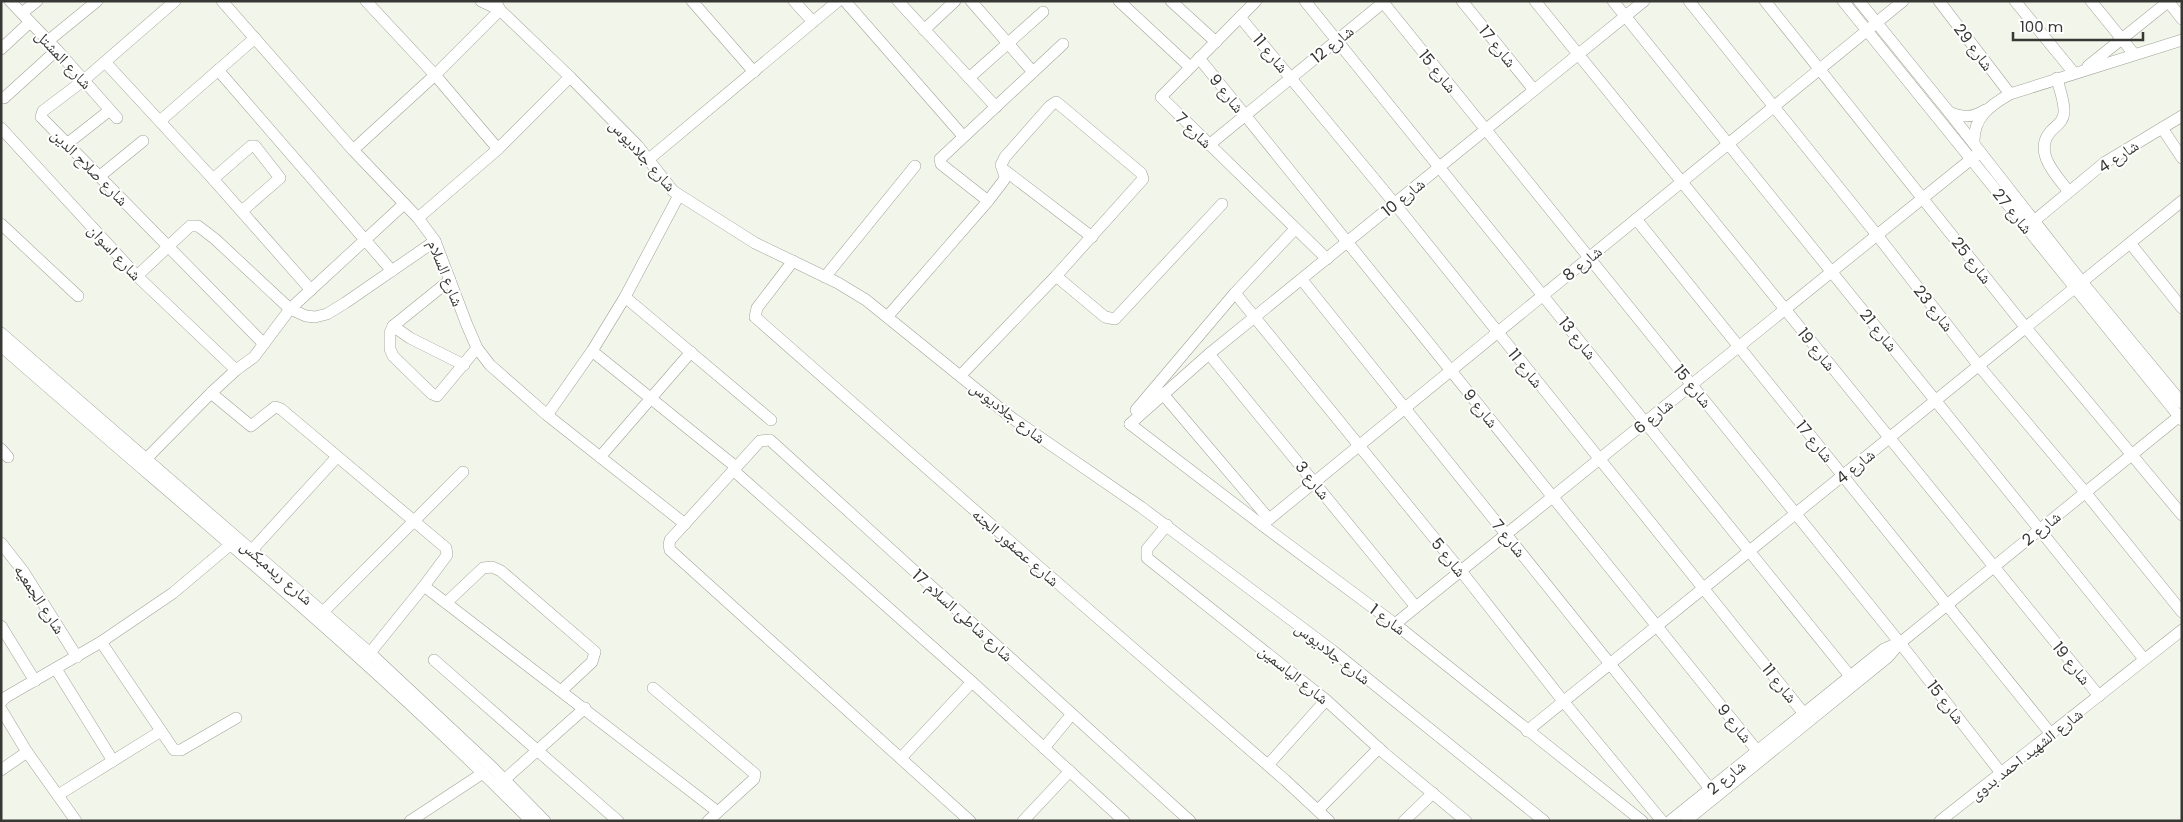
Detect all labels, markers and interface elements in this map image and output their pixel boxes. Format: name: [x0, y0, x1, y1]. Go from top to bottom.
scale bar: [2013, 10, 2143, 42]
text: 100 m: [2020, 16, 2063, 37]
street label: شارع 29: [1948, 19, 1999, 76]
street label: شارع 12: [1306, 20, 1359, 69]
street label: شارع 17: [1473, 20, 1522, 72]
street label: شارع المشتل: [30, 24, 97, 94]
street label: شارع 11: [1247, 29, 1294, 78]
street label: شارع 15: [1413, 45, 1462, 98]
street label: شارع 9: [1204, 69, 1250, 118]
street label: شارع 7: [1170, 107, 1217, 154]
street label: شارع جلاديوس: [604, 114, 681, 197]
street label: شارع صلاح الدين: [46, 123, 134, 211]
street label: شارع 4: [2093, 134, 2143, 178]
street label: شارع 10: [1377, 173, 1430, 222]
street label: شارع 27: [1987, 184, 2038, 239]
street label: شارع اسوان: [82, 219, 147, 286]
street label: شارع 25: [1946, 232, 1997, 289]
street label: شارع السلام: [422, 236, 469, 310]
street label: شارع 8: [1558, 240, 1607, 286]
street label: شارع 23: [1908, 280, 1959, 336]
street label: شارع 21: [1854, 304, 1903, 357]
street label: شارع 13: [1553, 312, 1602, 365]
street label: شارع 19: [1792, 323, 1841, 376]
street label: شارع 11: [1503, 344, 1549, 393]
street label: شارع 15: [1668, 360, 1717, 413]
street label: شارع جلاديوس: [965, 375, 1050, 449]
street label: شارع 9: [1458, 384, 1504, 433]
street label: شارع 6: [1629, 393, 1678, 439]
street label: شارع 17: [1790, 415, 1839, 467]
street label: شارع 4: [1831, 443, 1880, 489]
street label: شارع 3: [1290, 456, 1335, 505]
street label: شارع عصفور الجنه: [967, 503, 1064, 592]
street label: شارع 2: [2017, 506, 2066, 551]
street label: شارع 7: [1486, 514, 1531, 562]
street label: شارع 5: [1426, 533, 1472, 582]
street label: شارع ريدمبكس: [235, 534, 318, 610]
street label: شارع الجمعيه: [8, 560, 71, 639]
street label: شارع شاطئ السلام 17: [907, 564, 1018, 667]
street label: شارع 1: [1365, 598, 1411, 641]
street label: شارع جلاديوس: [1290, 616, 1375, 690]
street label: شارع 19: [2047, 637, 2096, 690]
street label: شارع الياسمين: [1254, 639, 1334, 710]
street label: شارع 11: [1757, 659, 1803, 708]
street label: شارع 15: [1921, 676, 1970, 729]
street label: شارع 9: [1712, 699, 1758, 748]
street label: شارع الشهيد احمد بدوى: [1965, 703, 2088, 806]
street label: شارع 2: [1702, 755, 1751, 800]

